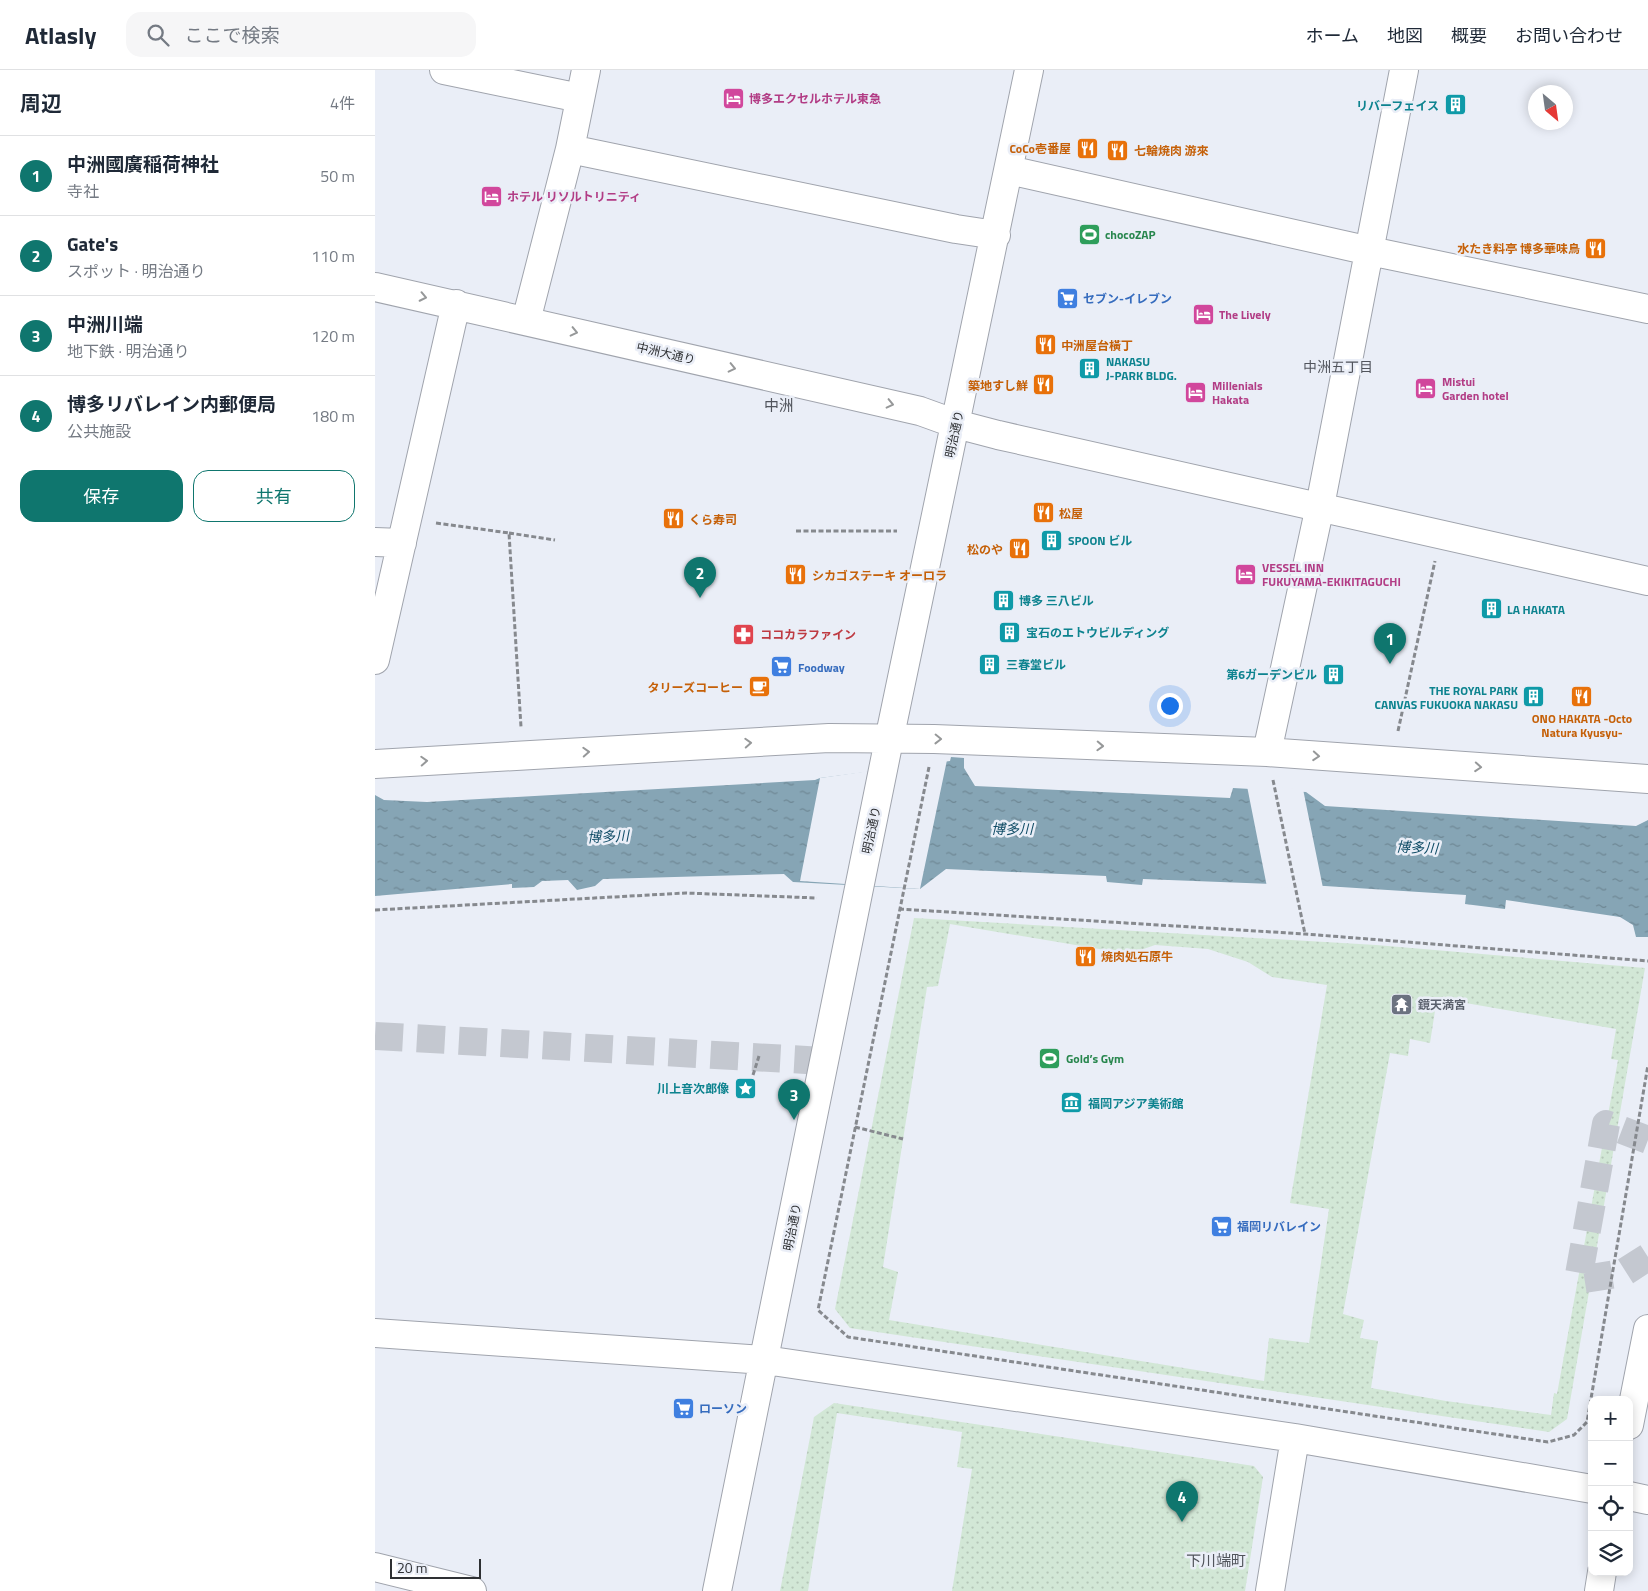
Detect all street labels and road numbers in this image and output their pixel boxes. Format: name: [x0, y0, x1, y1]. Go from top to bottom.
street label: 中洲大通り: [635, 337, 697, 369]
street label: 明治通り: [940, 409, 968, 459]
street label: 明治通り: [857, 805, 885, 855]
street label: 明治通り: [778, 1202, 806, 1252]

